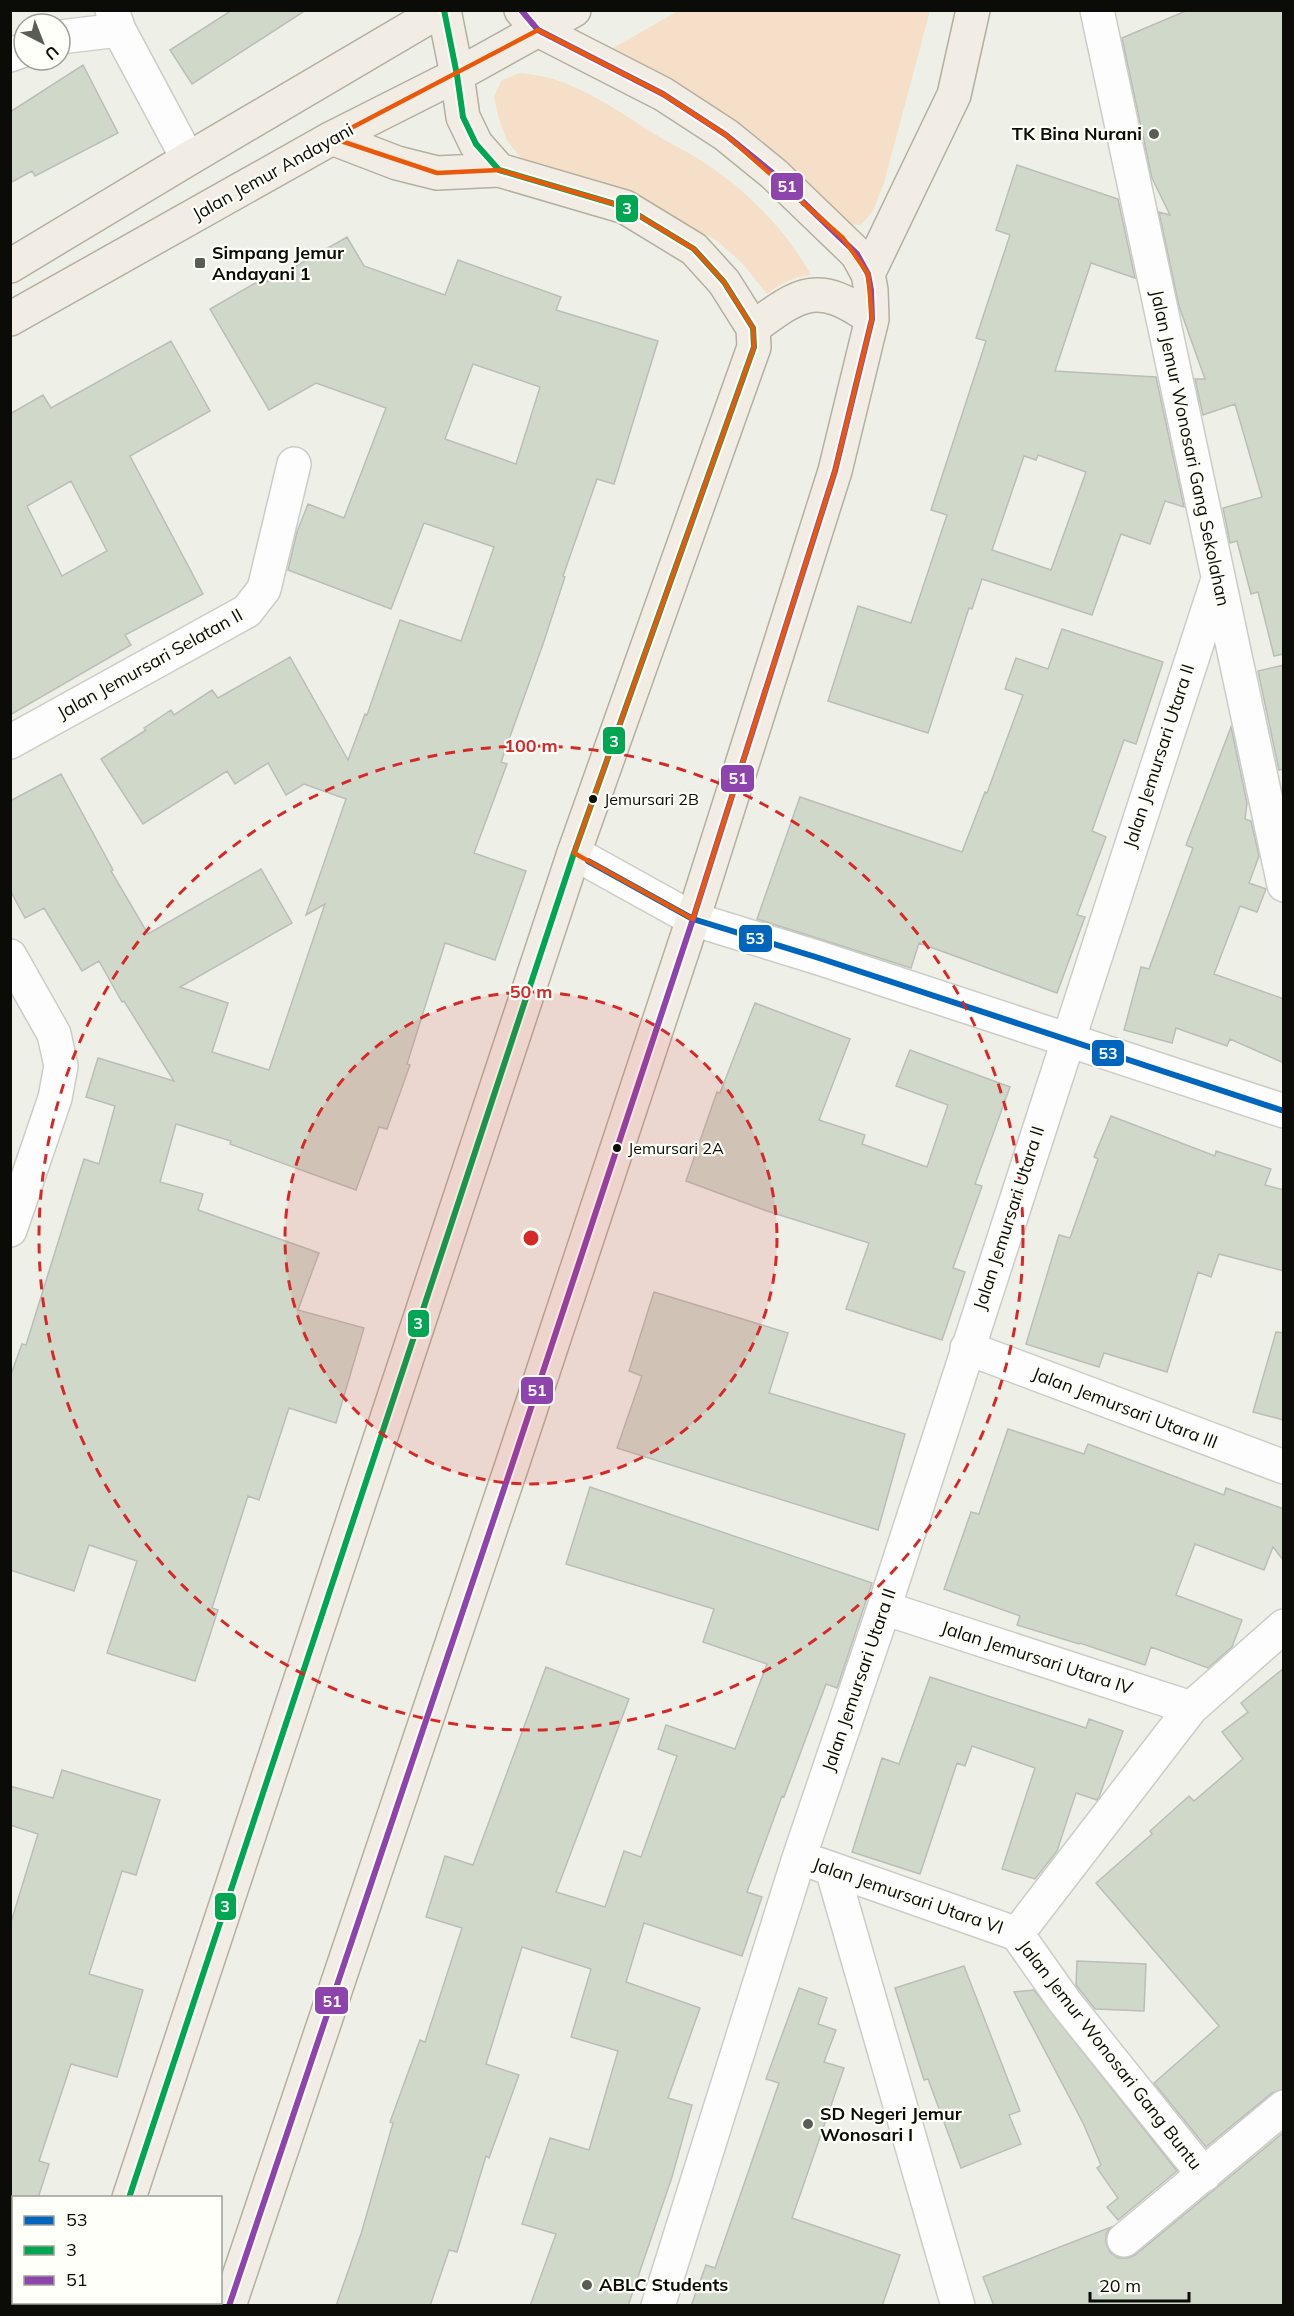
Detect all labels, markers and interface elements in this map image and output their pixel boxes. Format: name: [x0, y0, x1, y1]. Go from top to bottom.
north arrow: [12, 12, 72, 72]
text: U: [41, 42, 63, 65]
street label: Jalan Jemur Andayani: [188, 118, 357, 225]
place label: TK Bina Nurani: [1012, 122, 1142, 145]
marker: TK Bina Nurani: [1147, 127, 1161, 141]
line badge: 51: [770, 172, 804, 201]
text: 51: [777, 176, 797, 196]
line badge: 3: [615, 194, 639, 223]
text: 3: [622, 198, 632, 218]
place label: Simpang Jemur Andayani 1: [212, 241, 345, 285]
marker: Simpang Jemur Andayani 1: [193, 256, 207, 270]
street label: Jalan Jemur Wonosari Gang Sekolahan: [1146, 288, 1235, 608]
street label: Jalan Jemursari Selatan II: [53, 603, 246, 724]
street label: Jalan Jemursari Utara II: [1118, 661, 1199, 851]
line badge: 3: [602, 726, 626, 755]
text: 3: [609, 731, 619, 751]
text: 100 m: [504, 734, 558, 757]
line badge: 51: [720, 764, 755, 793]
text: 51: [728, 768, 748, 788]
place label: Jemursari 2B: [604, 789, 699, 809]
marker: Jemursari 2B: [587, 793, 599, 805]
line badge: 53: [738, 924, 773, 953]
text: 53: [745, 928, 765, 948]
text: 50 m: [510, 980, 552, 1003]
line badge: 53: [1091, 1039, 1125, 1067]
text: 53: [1098, 1043, 1118, 1063]
street label: Jalan Jemursari Utara II: [968, 1123, 1049, 1313]
place label: Jemursari 2A: [628, 1138, 724, 1158]
marker: Jemursari 2A: [611, 1142, 623, 1154]
centre of rings: [521, 1228, 541, 1248]
line badge: 3: [407, 1309, 430, 1338]
text: 3: [413, 1313, 423, 1333]
street label: Jalan Jemursari Utara III: [1029, 1362, 1221, 1454]
line badge: 51: [520, 1376, 554, 1405]
text: 51: [527, 1380, 547, 1400]
street label: Jalan Jemursari Utara II: [816, 1585, 901, 1774]
street label: Jalan Jemursari Utara IV: [938, 1616, 1136, 1700]
street label: Jalan Jemursari Utara VI: [810, 1852, 1006, 1939]
line badge: 3: [214, 1892, 237, 1921]
text: 3: [220, 1896, 230, 1916]
street label: Jalan Jemur Wonosari Gang Buntu: [1013, 1935, 1207, 2174]
line badge: 51: [314, 1986, 349, 2015]
text: 51: [322, 1991, 342, 2011]
place label: SD Negeri Jemur Wonosari I: [820, 2102, 963, 2146]
marker: SD Negeri Jemur Wonosari I: [801, 2117, 815, 2131]
legend: [12, 2196, 222, 2304]
text: 53: [66, 2208, 88, 2231]
text: 3: [66, 2238, 77, 2261]
scale bar: [1090, 2265, 1189, 2303]
text: 51: [66, 2268, 88, 2291]
place label: ABLC Students: [599, 2273, 728, 2296]
text: 20 m: [1099, 2274, 1141, 2297]
marker: ABLC Students: [580, 2278, 594, 2292]

